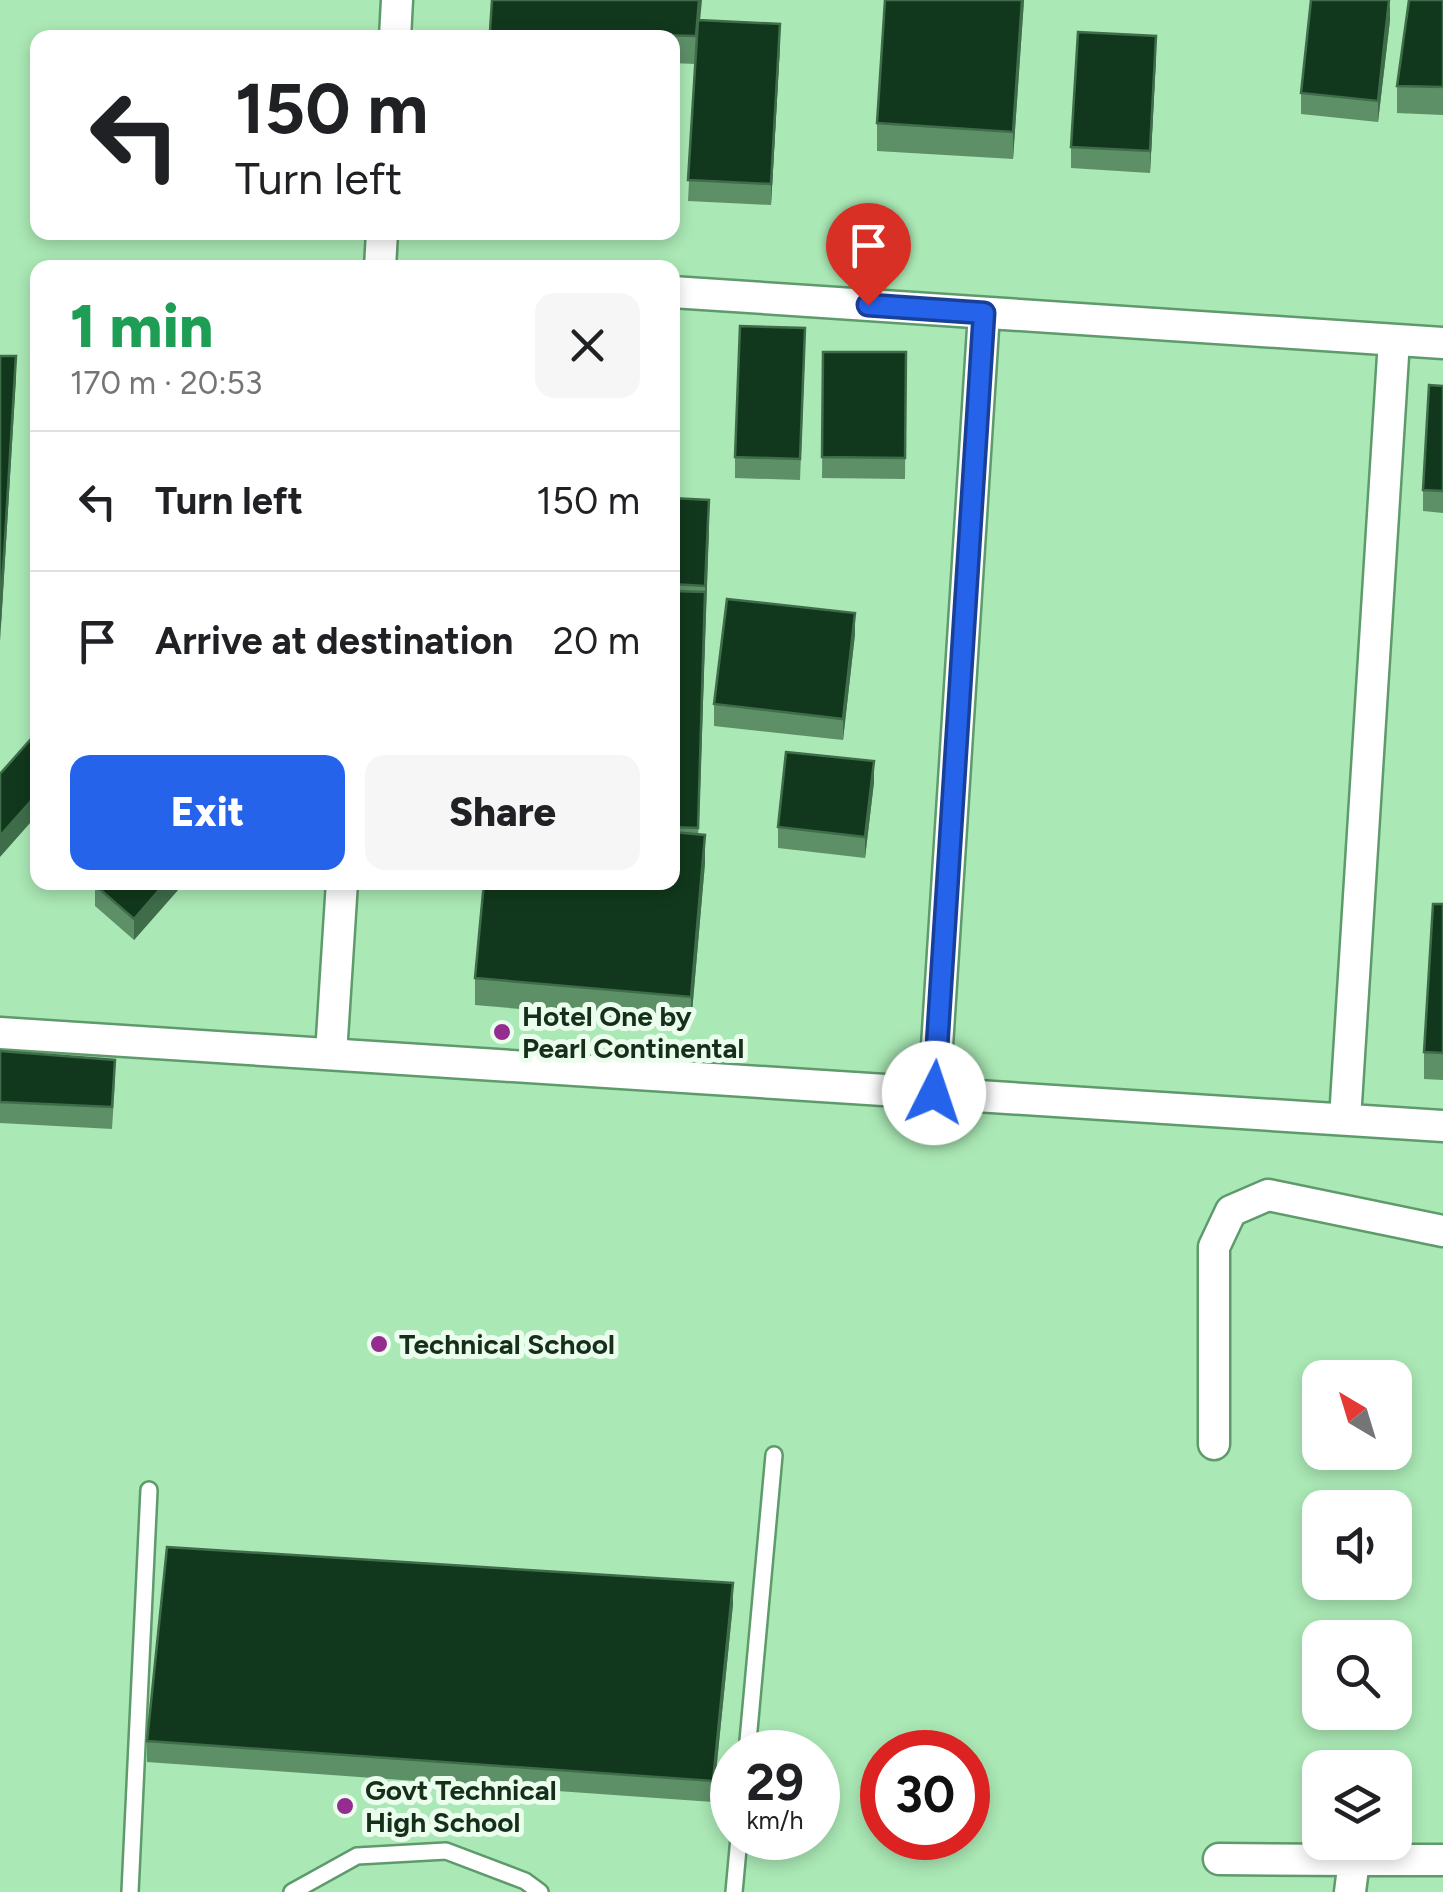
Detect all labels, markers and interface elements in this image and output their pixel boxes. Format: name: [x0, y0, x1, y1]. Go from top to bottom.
text: 150 m: [235, 66, 428, 151]
icon: left: [70, 70, 200, 200]
text: Turn left: [235, 151, 402, 205]
pin: [826, 203, 911, 306]
icon: arrive: [841, 218, 896, 273]
text: 1 min: [70, 290, 213, 362]
button: close: [535, 293, 640, 398]
text: 170 m · 20:53: [70, 364, 262, 402]
icon: left: [70, 474, 125, 529]
text: Turn left: [155, 478, 303, 524]
text: 150 m: [536, 478, 640, 524]
icon: arrive: [70, 614, 125, 669]
text: Arrive at destination: [155, 618, 513, 664]
text: 20 m: [553, 618, 640, 664]
button: Exit: [70, 755, 345, 870]
button: Share: [365, 755, 640, 870]
place label: Hotel One by Pearl Continental: [522, 999, 744, 1065]
marker: Hotel One by Pearl Continental: [491, 1021, 513, 1043]
position arrow: [882, 1041, 986, 1145]
place label: Technical School: [399, 1327, 615, 1361]
marker: Technical School: [368, 1333, 390, 1355]
north arrow: [1302, 1360, 1412, 1470]
map controls: [1302, 1360, 1412, 1860]
button: sound: [1302, 1490, 1412, 1600]
button: search: [1302, 1620, 1412, 1730]
speed limit sign: 30: [860, 1730, 990, 1860]
button: layers: [1302, 1750, 1412, 1860]
text: 29: [746, 1752, 804, 1813]
place label: Govt Technical High School: [365, 1773, 557, 1839]
marker: Govt Technical High School: [334, 1795, 356, 1817]
text: km/h: [746, 1805, 804, 1835]

